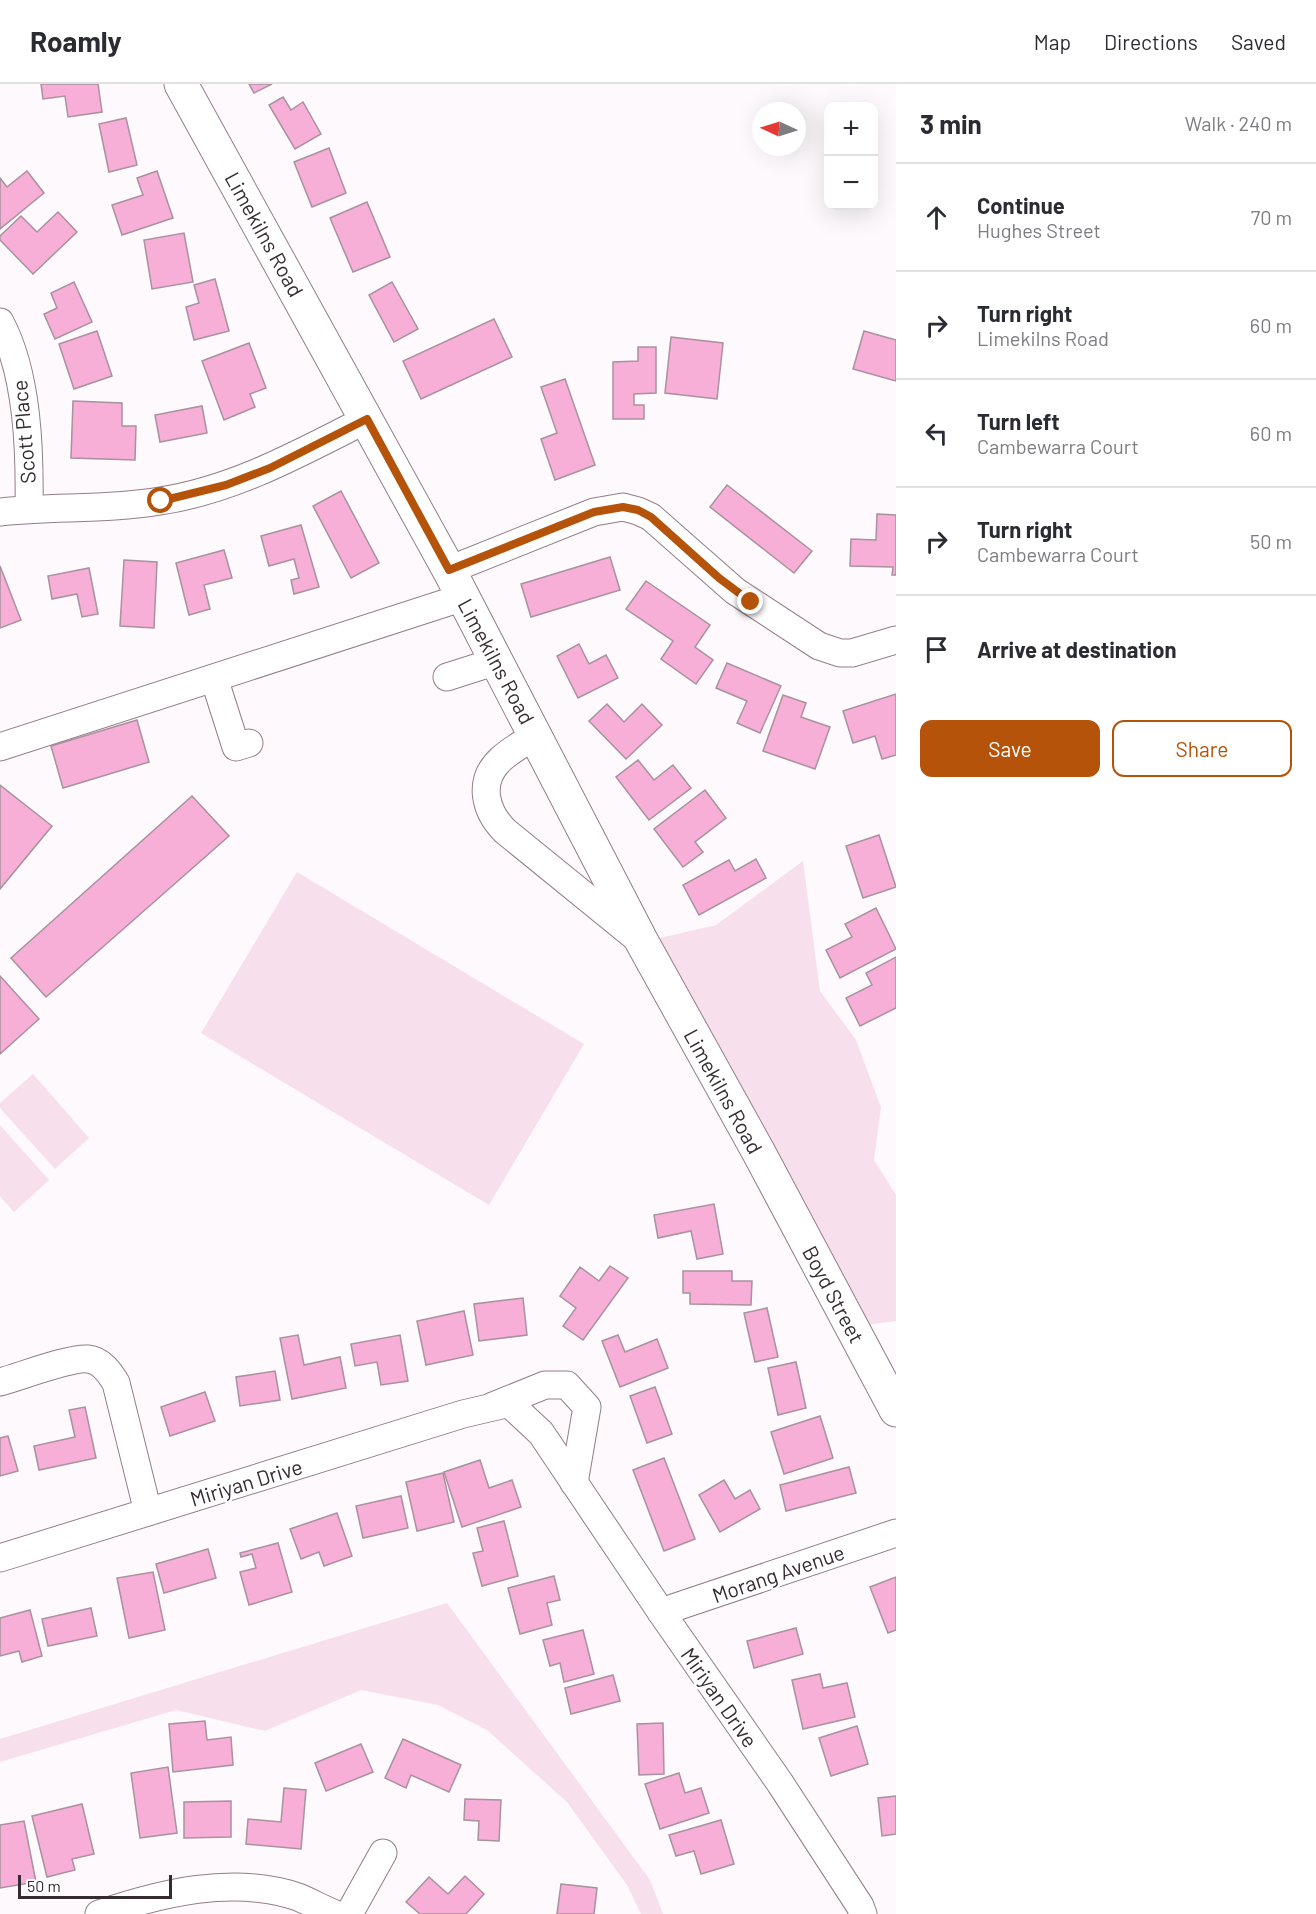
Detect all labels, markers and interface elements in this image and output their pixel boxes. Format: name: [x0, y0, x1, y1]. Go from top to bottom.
text: Roamly: [30, 24, 122, 58]
text: Map: [1034, 29, 1071, 54]
text: Directions: [1104, 29, 1198, 54]
text: Saved: [1231, 29, 1286, 54]
north arrow: [752, 102, 806, 156]
map controls: [824, 102, 878, 210]
button: +: [824, 102, 878, 156]
text: 3 min: [920, 108, 982, 139]
text: Walk · 240 m: [1185, 111, 1292, 135]
button: −: [824, 156, 878, 210]
street label: Limekilns Road: [221, 167, 309, 301]
text: Continue: [977, 192, 1065, 218]
icon: ahead: [920, 201, 953, 234]
text: 70 m: [1251, 205, 1292, 229]
text: Hughes Street: [977, 218, 1101, 242]
text: Turn right: [977, 300, 1072, 326]
icon: right: [920, 309, 953, 342]
text: 60 m: [1250, 313, 1292, 337]
text: Limekilns Road: [977, 326, 1109, 350]
street label: Scott Place: [6, 379, 40, 485]
text: Turn left: [977, 408, 1060, 434]
icon: left: [920, 417, 953, 450]
text: 60 m: [1250, 421, 1292, 445]
text: Cambewarra Court: [977, 434, 1139, 458]
route start: [147, 487, 173, 513]
text: Turn right: [977, 516, 1072, 542]
icon: right: [920, 525, 953, 558]
text: 50 m: [1250, 529, 1292, 553]
text: Cambewarra Court: [977, 542, 1139, 566]
route end: [737, 588, 763, 614]
street label: Limekilns Road: [453, 594, 541, 728]
icon: arrive: [920, 633, 953, 666]
text: Arrive at destination: [977, 636, 1176, 662]
button: Save: [920, 720, 1100, 777]
button: Share: [1112, 720, 1292, 777]
street label: Limekilns Road: [680, 1024, 768, 1158]
street label: Boyd Street: [798, 1241, 870, 1347]
street label: Miriyan Drive: [187, 1453, 305, 1511]
street label: Morang Avenue: [709, 1539, 847, 1607]
street label: Miriyan Drive: [677, 1642, 763, 1752]
scale bar: [18, 1872, 172, 1900]
text: 50 m: [27, 1876, 61, 1895]

